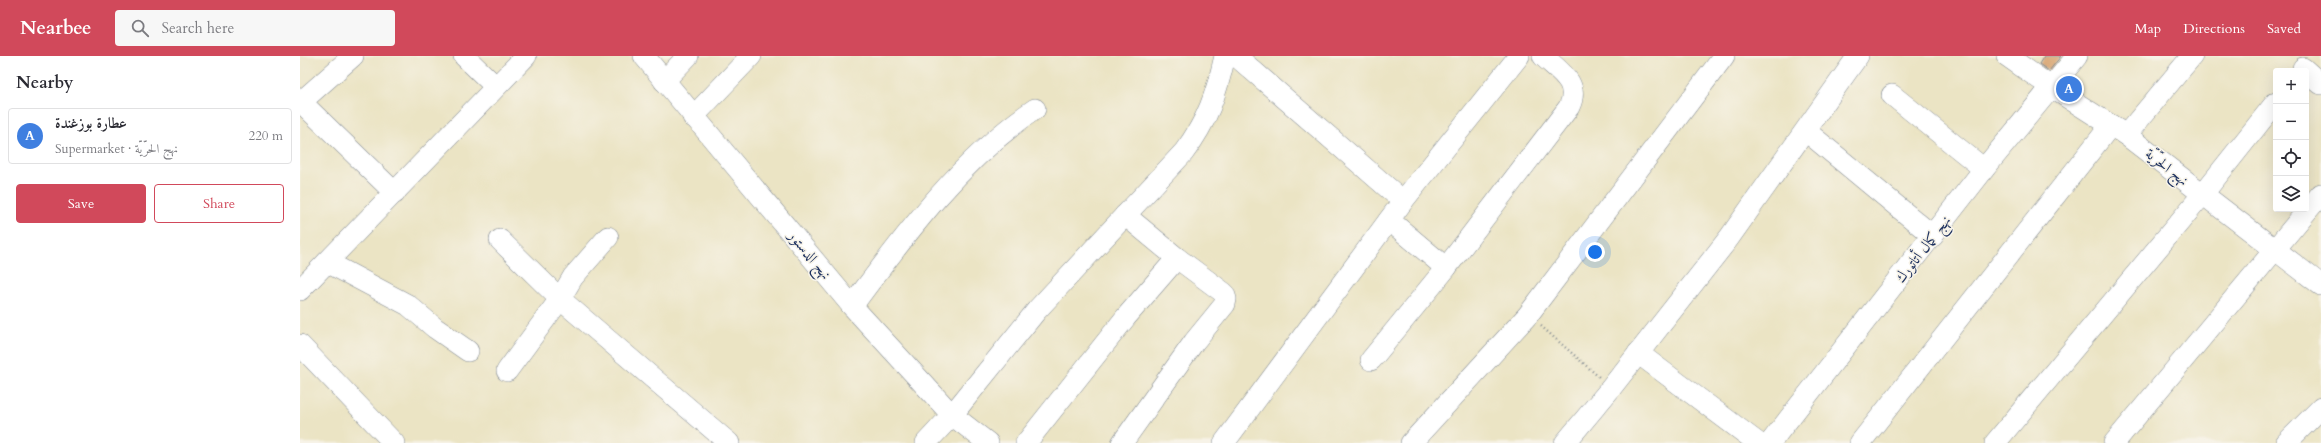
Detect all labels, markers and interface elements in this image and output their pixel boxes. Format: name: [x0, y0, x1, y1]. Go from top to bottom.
search box: [115, 10, 395, 46]
text: Nearbee: [20, 15, 91, 41]
icon: search: [129, 17, 151, 39]
text: Search here: [161, 18, 234, 38]
text: Map: [2135, 19, 2161, 38]
text: Directions: [2183, 19, 2245, 38]
text: Saved: [2267, 19, 2301, 38]
map controls: [2273, 68, 2309, 212]
button: +: [2273, 68, 2309, 104]
text: Nearby: [16, 71, 73, 94]
pin: A: [2056, 74, 2082, 104]
button: −: [2273, 104, 2309, 140]
text: عطارة بوزغندة: [55, 113, 127, 133]
text: A: [25, 127, 35, 145]
text: 220 m: [249, 127, 283, 145]
text: Supermarket · نهج الحرّيّة: [55, 140, 178, 158]
button: locate: [2273, 140, 2309, 176]
street label: نهج الحرّيّة: [2139, 143, 2193, 193]
button: layers: [2273, 176, 2309, 212]
button: Save: [16, 184, 146, 223]
button: Share: [154, 184, 284, 223]
street label: نهج كمال أتاتورك: [1890, 211, 1959, 289]
street label: نهج الدستور: [780, 225, 836, 286]
your location: [1585, 242, 1605, 262]

